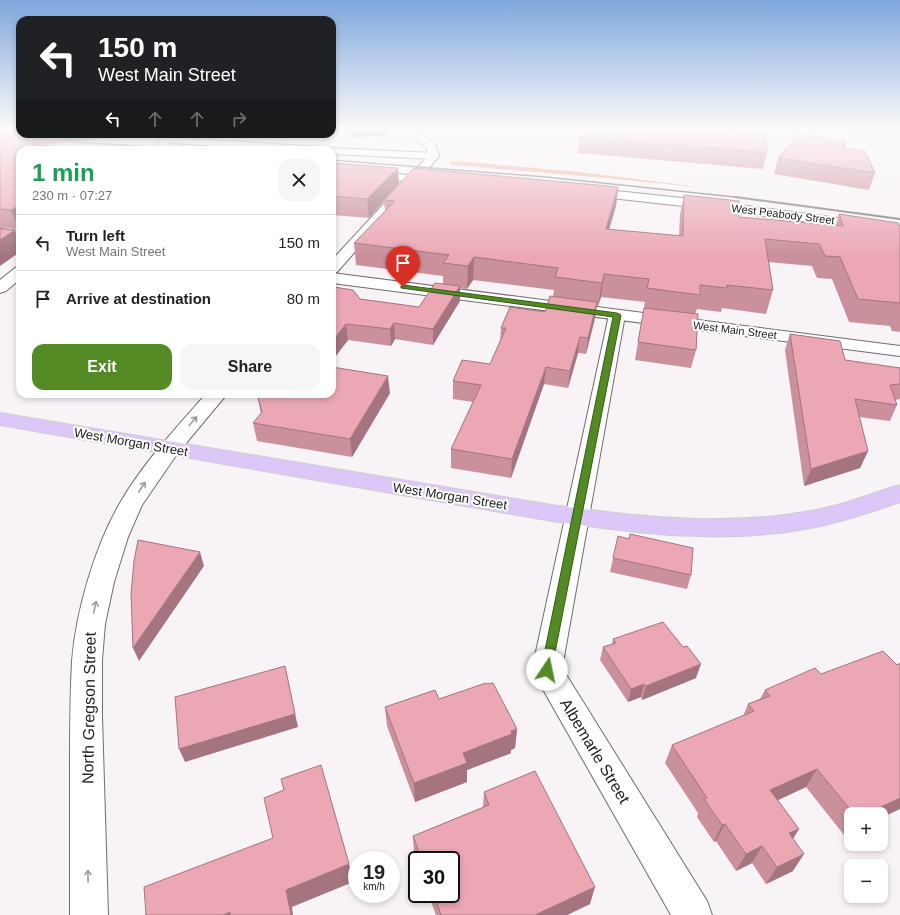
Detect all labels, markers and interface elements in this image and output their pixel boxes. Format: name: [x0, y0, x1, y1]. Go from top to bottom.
icon: left: [32, 32, 84, 84]
text: 150 m: [98, 32, 177, 63]
text: West Main Street: [98, 65, 236, 85]
icon: left: [102, 108, 124, 130]
icon: ahead: [144, 108, 166, 130]
icon: ahead: [186, 108, 208, 130]
icon: right: [228, 108, 250, 130]
text: 1 min: [32, 159, 95, 186]
button: close: [278, 159, 320, 201]
text: 230 m · 07:27: [32, 188, 112, 203]
street label: West Peabody Street: [731, 202, 835, 226]
text: Turn left: [66, 227, 125, 244]
icon: left: [32, 232, 54, 254]
text: 150 m: [278, 234, 320, 251]
text: West Main Street: [66, 244, 165, 259]
pin: [386, 246, 420, 287]
icon: arrive: [392, 252, 414, 274]
icon: arrive: [32, 288, 54, 310]
text: Arrive at destination: [66, 290, 211, 307]
text: 80 m: [287, 290, 320, 307]
street label: West Main Street: [692, 319, 778, 341]
button: Exit: [32, 344, 172, 390]
button: Share: [180, 344, 320, 390]
one-way arrow: [188, 416, 198, 426]
street label: West Morgan Street: [73, 425, 189, 459]
street label: West Morgan Street: [392, 480, 509, 512]
one-way arrow: [138, 481, 146, 492]
one-way arrow: [91, 601, 99, 614]
street label: North Gregson Street: [79, 631, 99, 784]
position arrow: [526, 649, 568, 691]
street label: Albemarle Street: [557, 696, 633, 807]
map controls: [844, 807, 888, 903]
button: +: [844, 807, 888, 851]
speed limit sign: 30: [408, 851, 460, 903]
button: −: [844, 859, 888, 903]
text: 19: [363, 861, 385, 883]
one-way arrow: [84, 870, 92, 883]
text: km/h: [363, 881, 385, 892]

